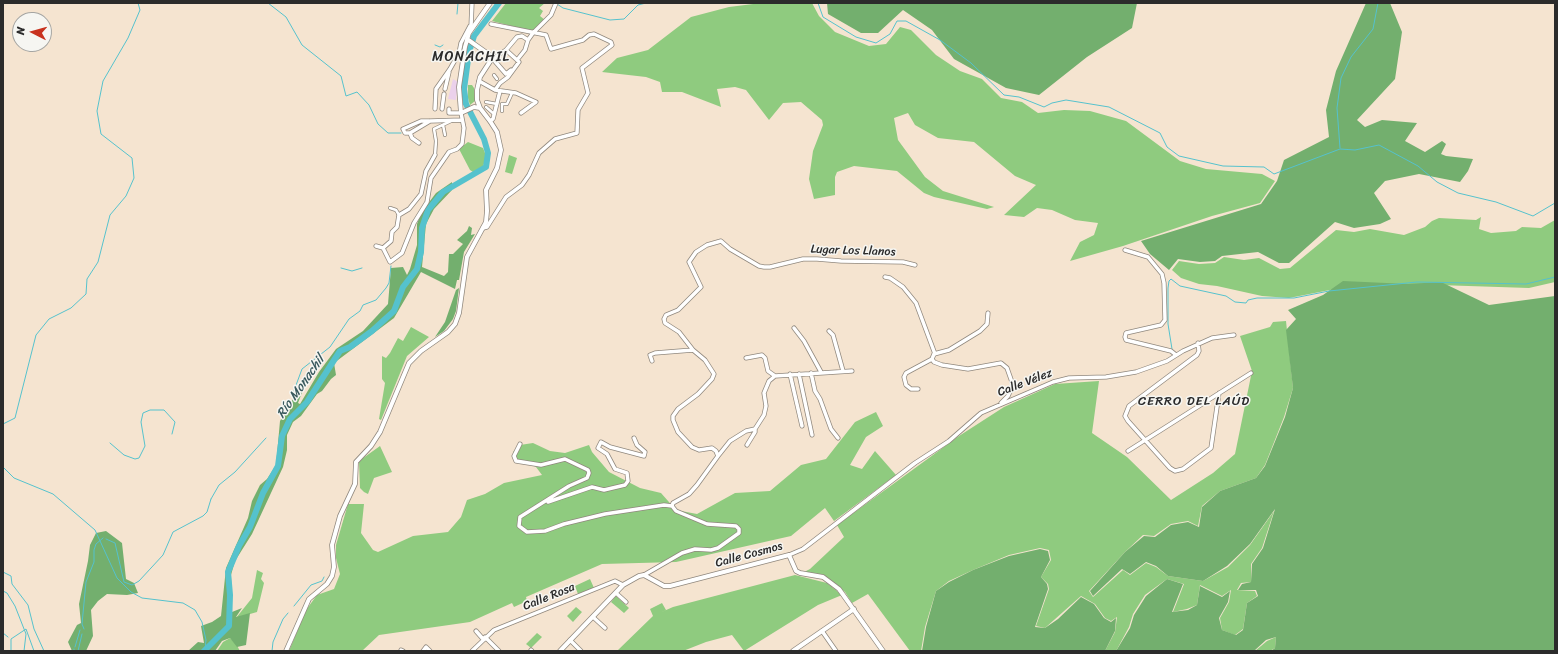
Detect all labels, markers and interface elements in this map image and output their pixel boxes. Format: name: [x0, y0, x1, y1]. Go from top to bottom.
north arrow: [12, 12, 52, 52]
text: N: [11, 26, 30, 36]
district label: MONACHIL: [433, 49, 509, 65]
street label: Lugar Los Llanos: [810, 242, 896, 260]
water label: Río Monachil: [274, 353, 328, 421]
street label: Calle Vélez: [996, 366, 1054, 400]
district label: CERRO DEL LAÚD: [1138, 394, 1250, 410]
street label: Calle Cosmos: [714, 539, 784, 571]
street label: Calle Rosa: [521, 580, 577, 614]

